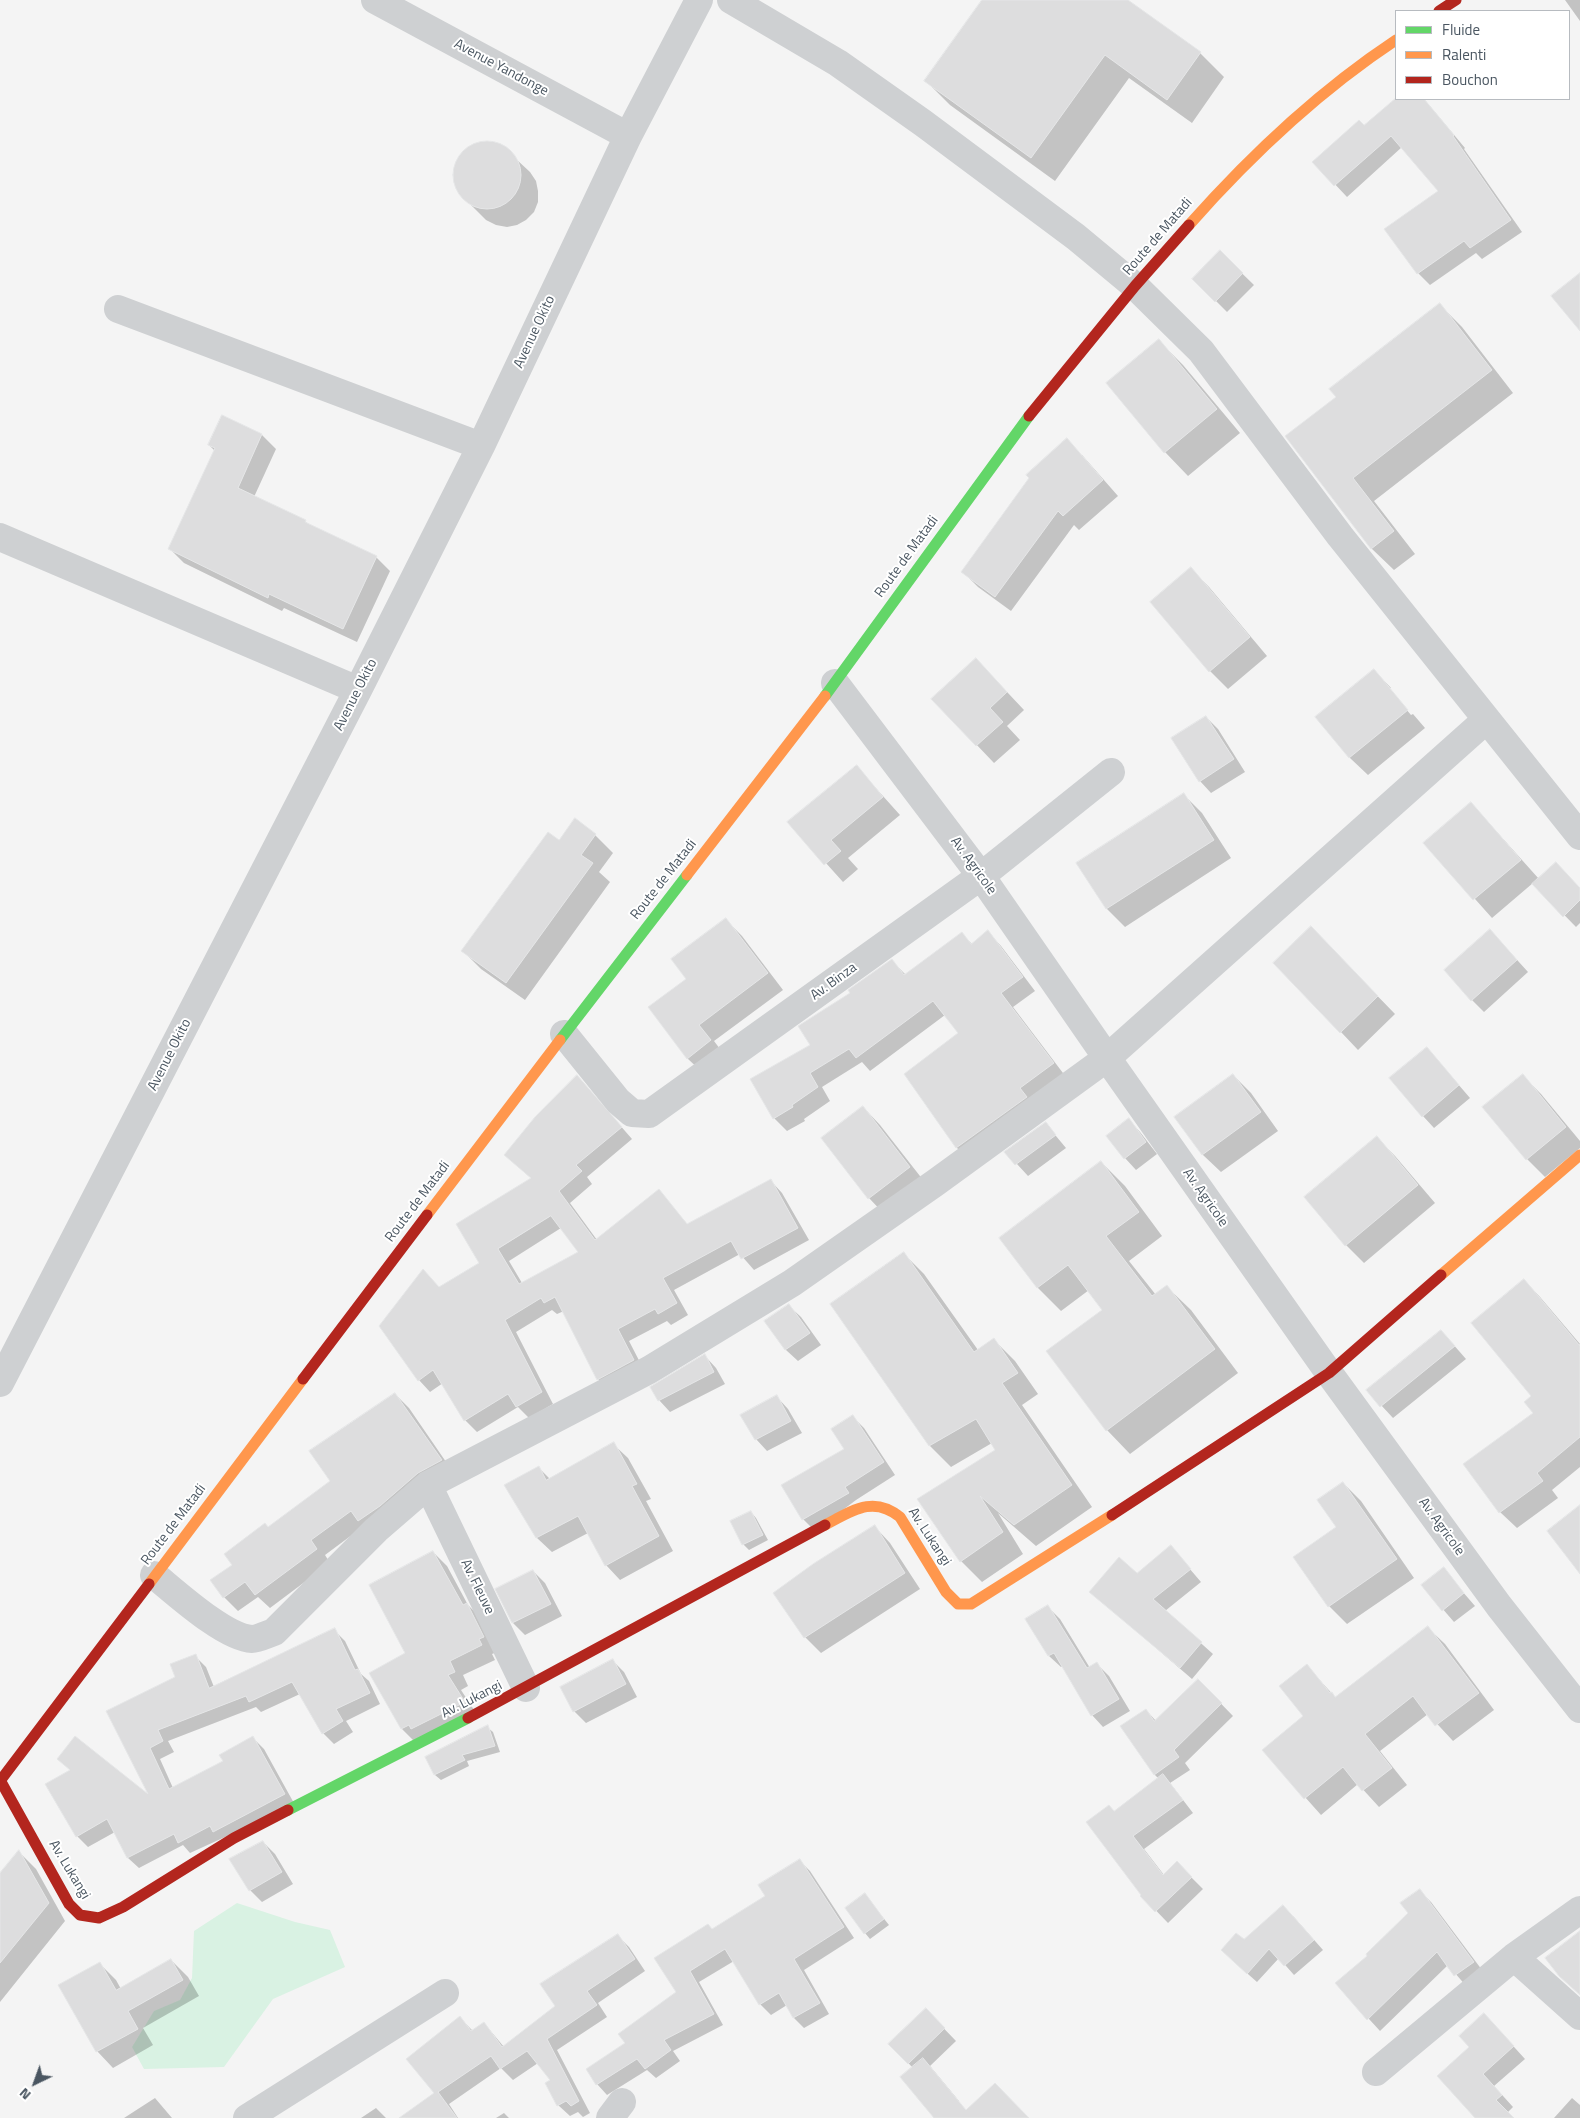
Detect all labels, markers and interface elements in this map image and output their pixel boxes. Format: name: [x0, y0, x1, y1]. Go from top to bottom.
legend: [1395, 10, 1570, 100]
text: Fluide: [1442, 18, 1480, 41]
street label: Avenue Yandonge: [451, 36, 551, 100]
text: Ralenti: [1442, 43, 1486, 66]
text: Bouchon: [1442, 68, 1498, 91]
street label: Route de Matadi: [1120, 195, 1196, 279]
street label: Avenue Okito: [511, 293, 559, 371]
street label: Route de Matadi: [872, 513, 942, 601]
street label: Avenue Okito: [331, 656, 381, 734]
street label: Av. Agricole: [946, 834, 1000, 898]
street label: Route de Matadi: [627, 837, 701, 923]
street label: Av. Binza: [808, 960, 860, 1004]
street label: Avenue Okito: [145, 1016, 195, 1094]
street label: Route de Matadi: [382, 1158, 454, 1246]
street label: Av. Agricole: [1179, 1166, 1231, 1230]
street label: Route de Matadi: [138, 1481, 210, 1569]
street label: Av. Agricole: [1414, 1495, 1468, 1559]
street label: Av. Lukangi: [904, 1505, 954, 1569]
street label: Av. Fleuve: [456, 1557, 498, 1617]
street label: Av. Lukangi: [439, 1678, 505, 1722]
street label: Av. Lukangi: [45, 1837, 93, 1903]
north arrow: [10, 2058, 60, 2108]
text: N: [14, 2083, 35, 2106]

